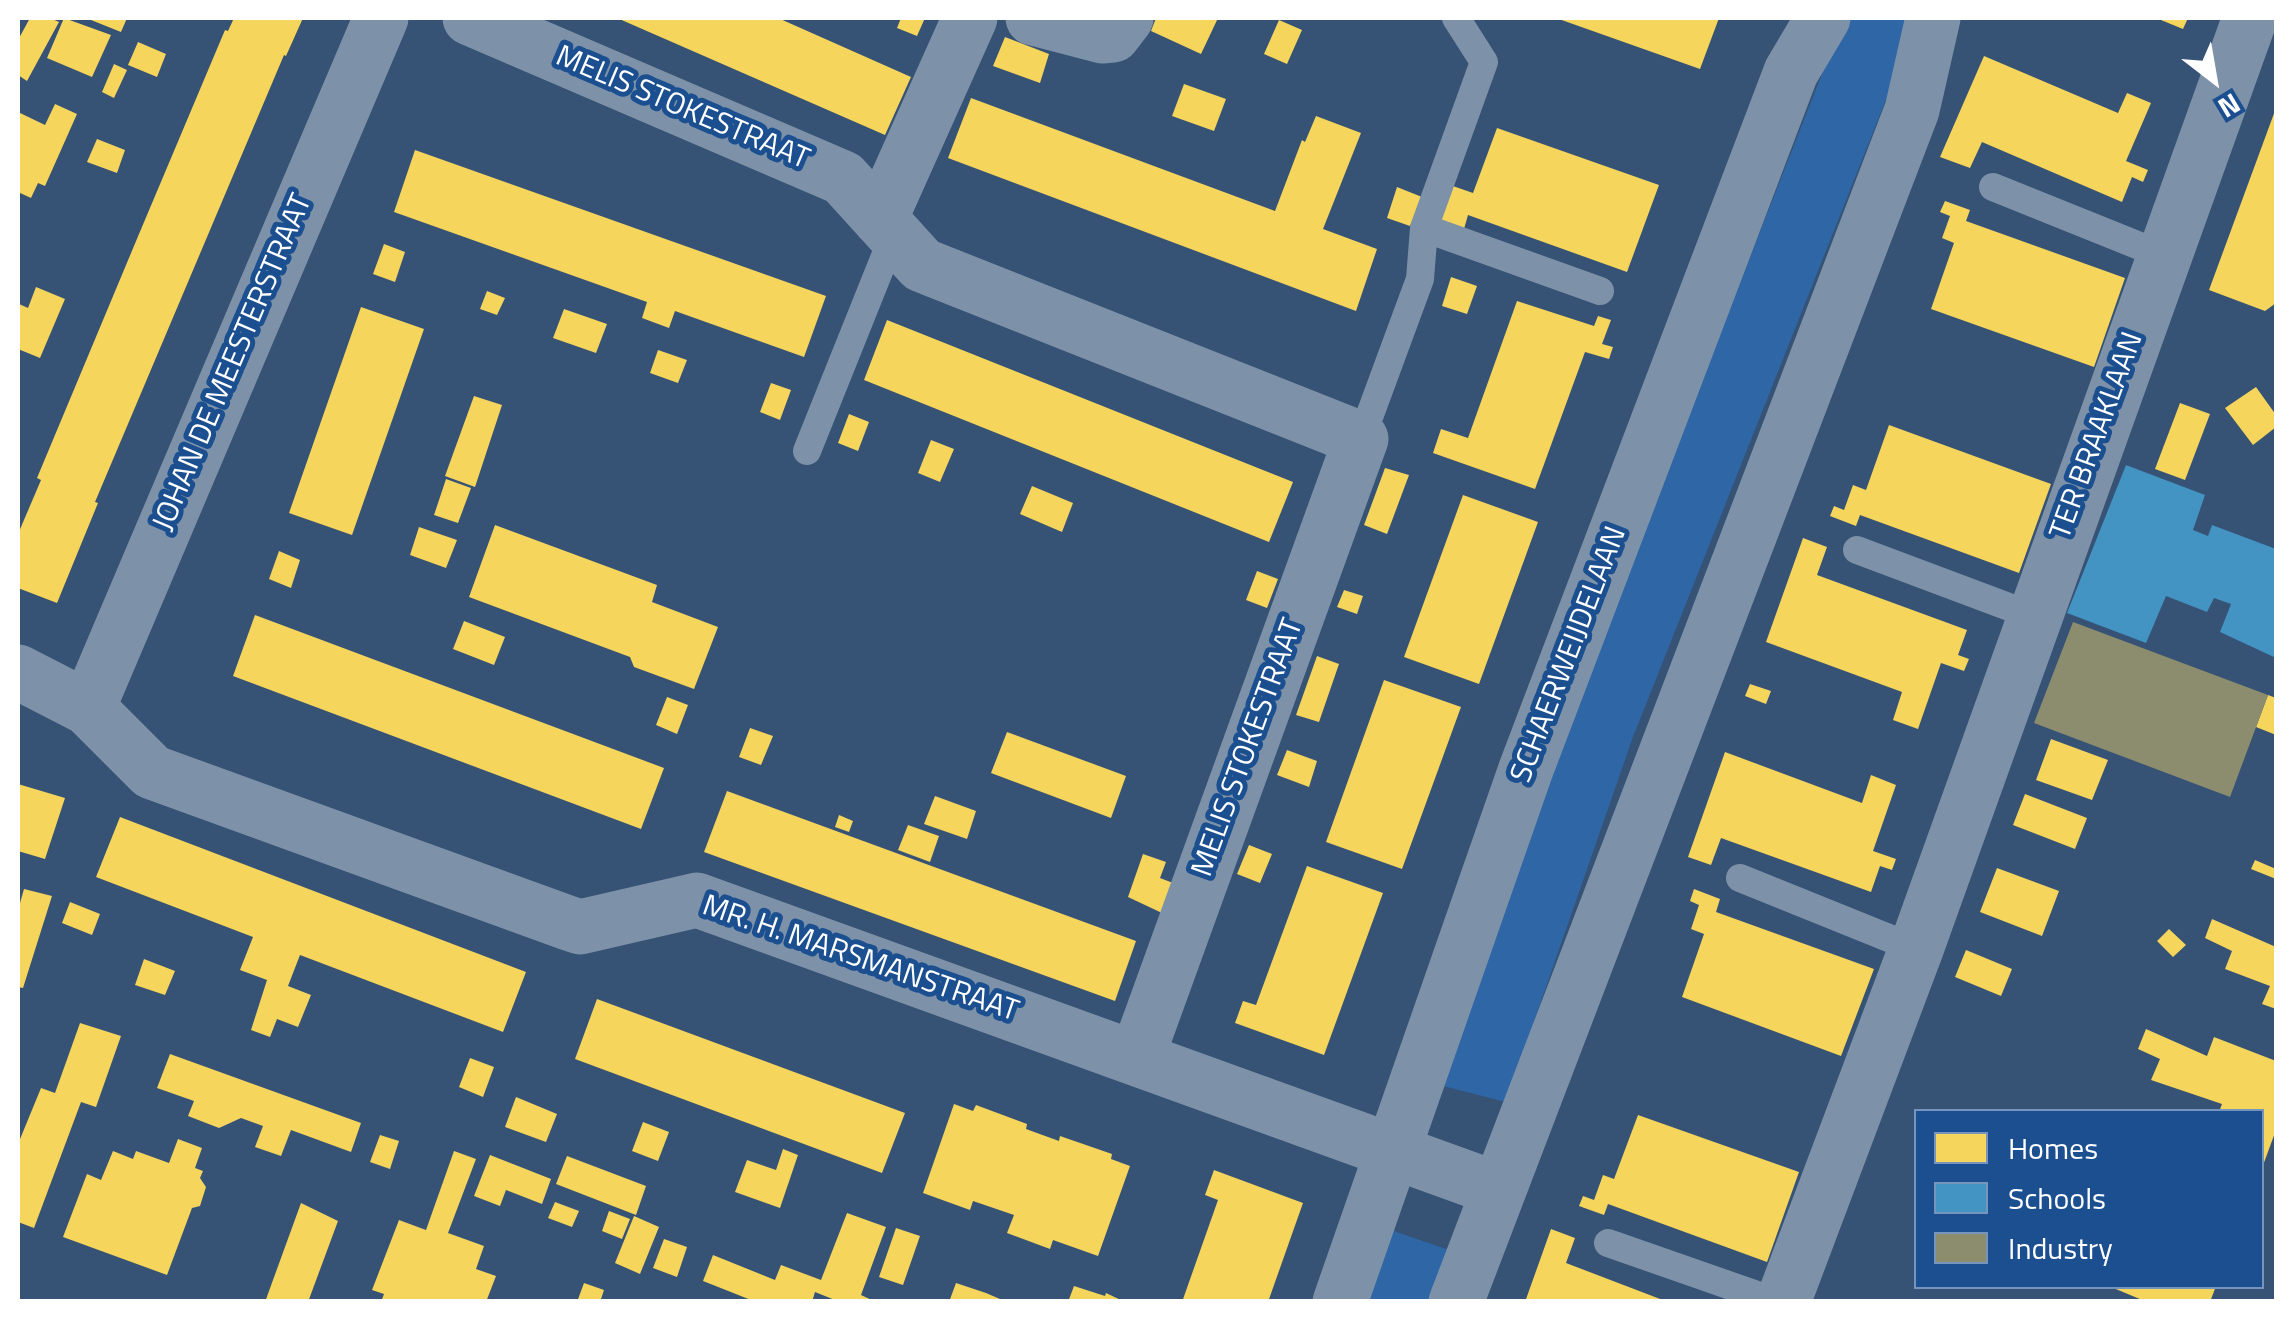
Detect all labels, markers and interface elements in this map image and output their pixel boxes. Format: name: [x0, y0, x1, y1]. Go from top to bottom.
north arrow: [2164, 30, 2264, 130]
street label: MELIS STOKESTRAAT: [550, 39, 814, 179]
text: N: [2210, 83, 2249, 130]
street label: JOHAN DE MEESTERSTRAAT: [147, 189, 321, 537]
street label: TER BRAAKLAAN: [2044, 328, 2152, 544]
street label: SCHAERWEIJDELAAN: [1505, 522, 1635, 788]
street label: MELIS STOKESTRAAT: [1186, 614, 1312, 882]
street label: MR. H. MARSMANSTRAAT: [697, 889, 1023, 1031]
legend: [1914, 1109, 2264, 1289]
text: Homes: [2008, 1125, 2098, 1171]
text: Schools: [2008, 1175, 2106, 1221]
text: Industry: [2008, 1225, 2113, 1271]

